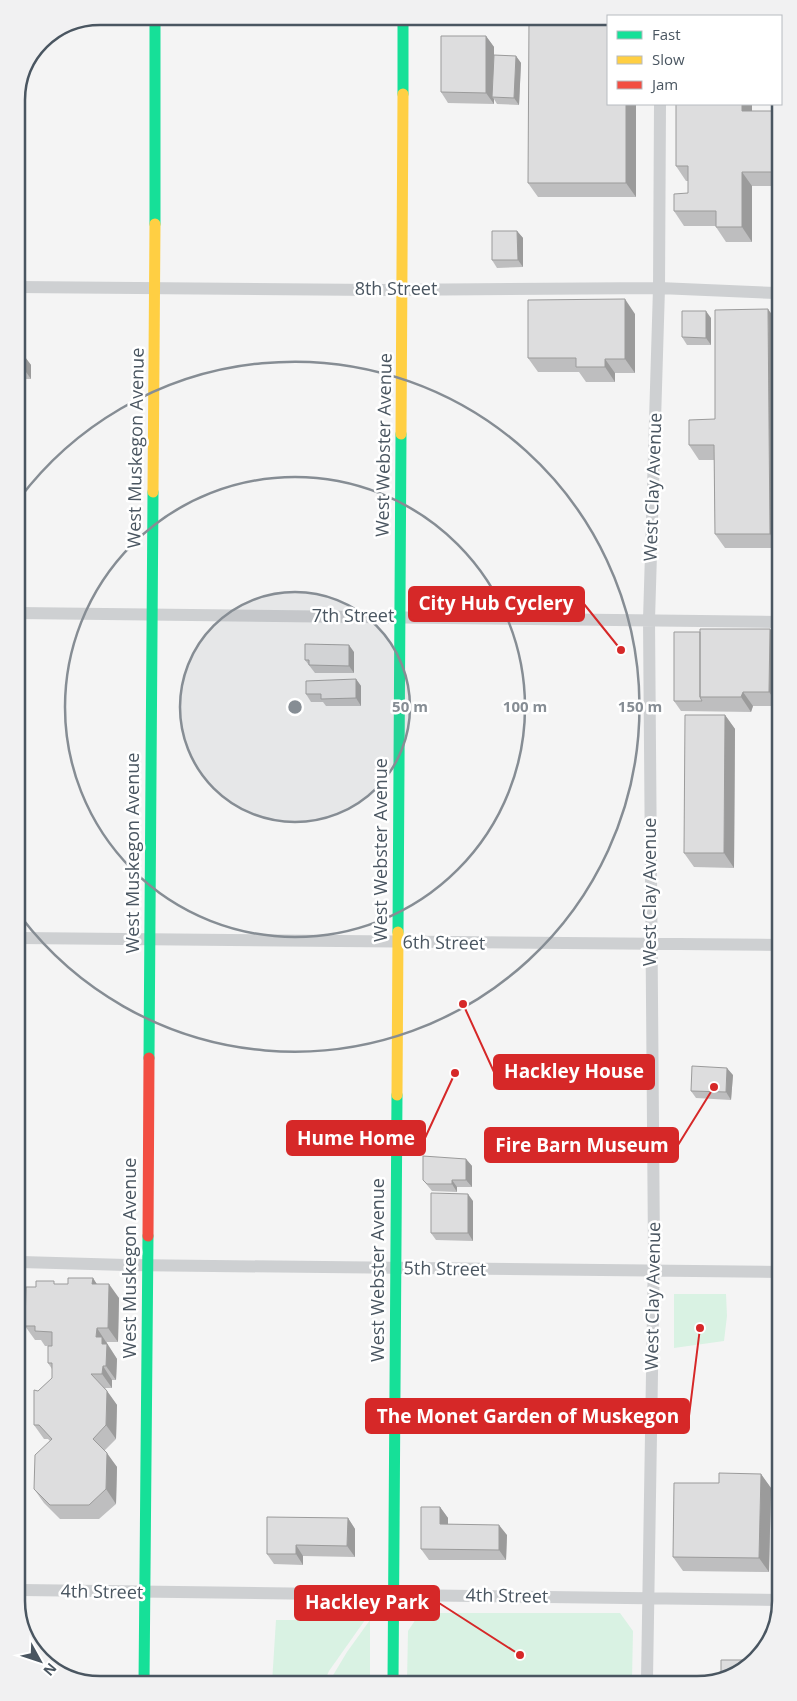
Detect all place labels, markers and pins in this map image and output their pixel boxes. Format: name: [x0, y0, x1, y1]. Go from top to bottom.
callout: City Hub Cyclery: [409, 587, 584, 621]
centre of rings: [286, 698, 304, 716]
callout: Hackley House: [494, 1055, 654, 1089]
callout: Hume Home: [287, 1121, 425, 1155]
callout: Fire Barn Museum: [485, 1128, 678, 1162]
callout: The Monet Garden of Muskegon: [366, 1399, 689, 1433]
callout: Hackley Park: [295, 1586, 439, 1620]

